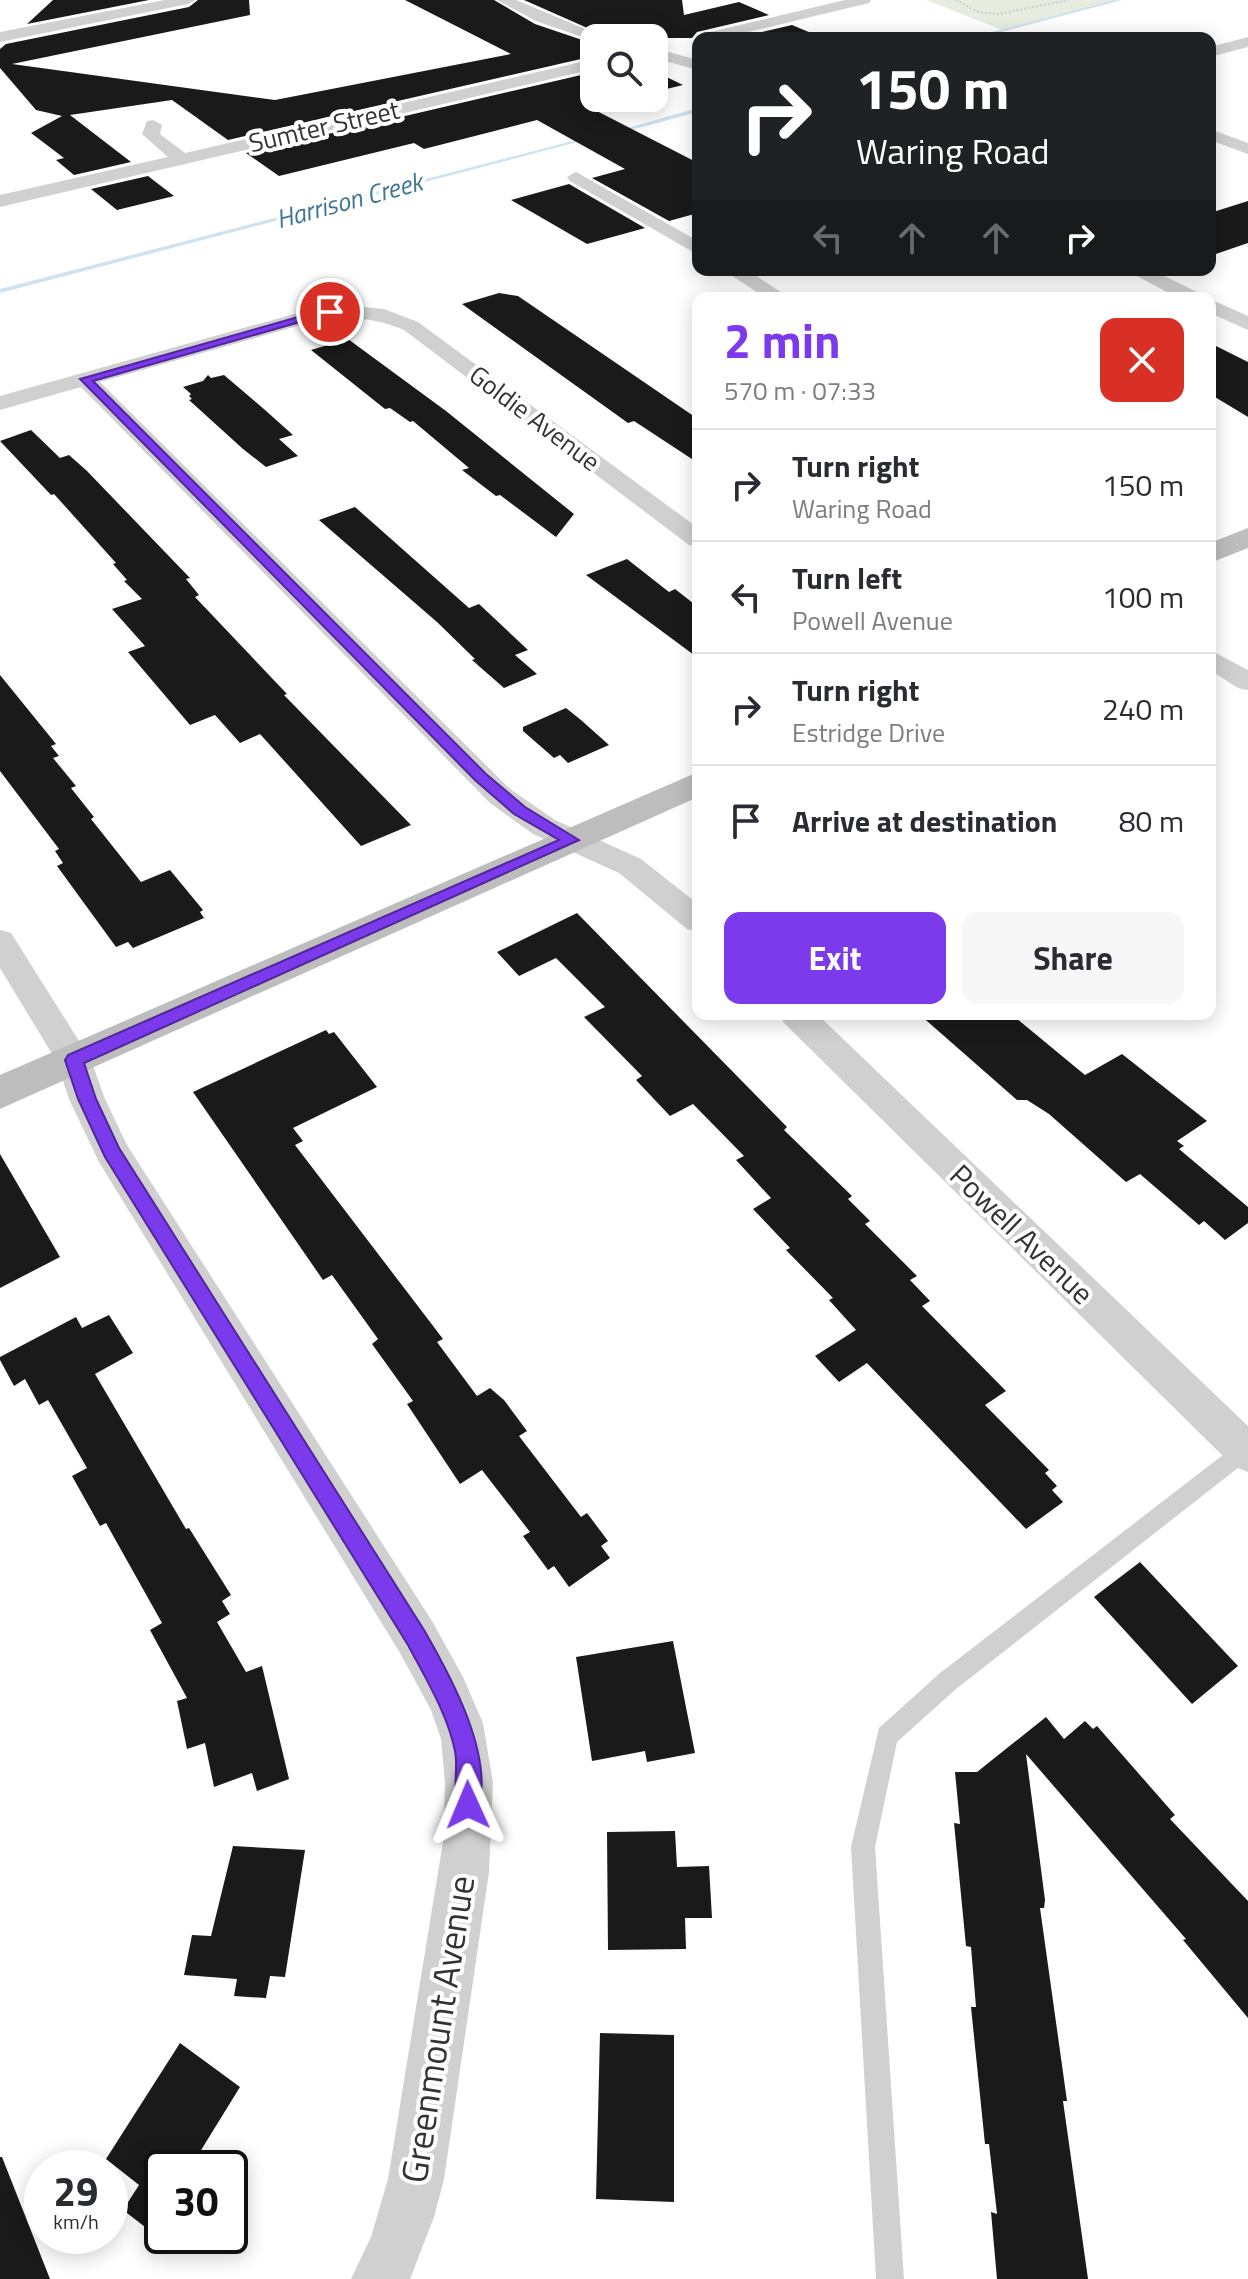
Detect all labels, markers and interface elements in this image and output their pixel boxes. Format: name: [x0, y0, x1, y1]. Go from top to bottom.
map controls: [580, 24, 668, 112]
button: search: [580, 24, 668, 112]
text: 150 m: [856, 46, 1009, 131]
icon: right: [724, 64, 828, 168]
street label: Sumter Street: [245, 90, 403, 162]
text: Waring Road: [856, 123, 1049, 178]
water label: Harrison Creek: [271, 161, 430, 238]
icon: left: [806, 216, 850, 260]
icon: ahead: [890, 216, 934, 260]
icon: ahead: [974, 216, 1018, 260]
icon: right: [1058, 216, 1102, 260]
pin: [296, 278, 364, 346]
icon: arrive: [308, 290, 352, 334]
text: 2 min: [724, 304, 841, 377]
button: close: [1100, 318, 1184, 402]
street label: Goldie Avenue: [461, 356, 609, 480]
text: 570 m · 07:33: [724, 371, 876, 410]
text: Turn right: [792, 443, 920, 489]
text: 150 m: [1102, 462, 1184, 508]
icon: right: [724, 463, 768, 507]
text: Waring Road: [792, 489, 932, 528]
text: Turn left: [792, 555, 902, 601]
text: 100 m: [1102, 574, 1184, 620]
icon: left: [724, 575, 768, 619]
text: Powell Avenue: [792, 601, 953, 640]
text: Turn right: [792, 667, 920, 713]
text: 240 m: [1102, 686, 1184, 732]
icon: right: [724, 687, 768, 731]
text: Estridge Drive: [792, 713, 945, 752]
text: Arrive at destination: [792, 798, 1057, 844]
text: 80 m: [1119, 798, 1184, 844]
icon: arrive: [724, 799, 768, 843]
button: Exit: [724, 912, 946, 1004]
button: Share: [962, 912, 1184, 1004]
street label: Powell Avenue: [939, 1153, 1105, 1315]
position arrow: [426, 1763, 510, 1847]
street label: Greenmount Avenue: [386, 1871, 488, 2187]
speed limit sign: 30: [144, 2150, 248, 2254]
text: 29: [54, 2161, 98, 2222]
text: km/h: [53, 2206, 99, 2237]

